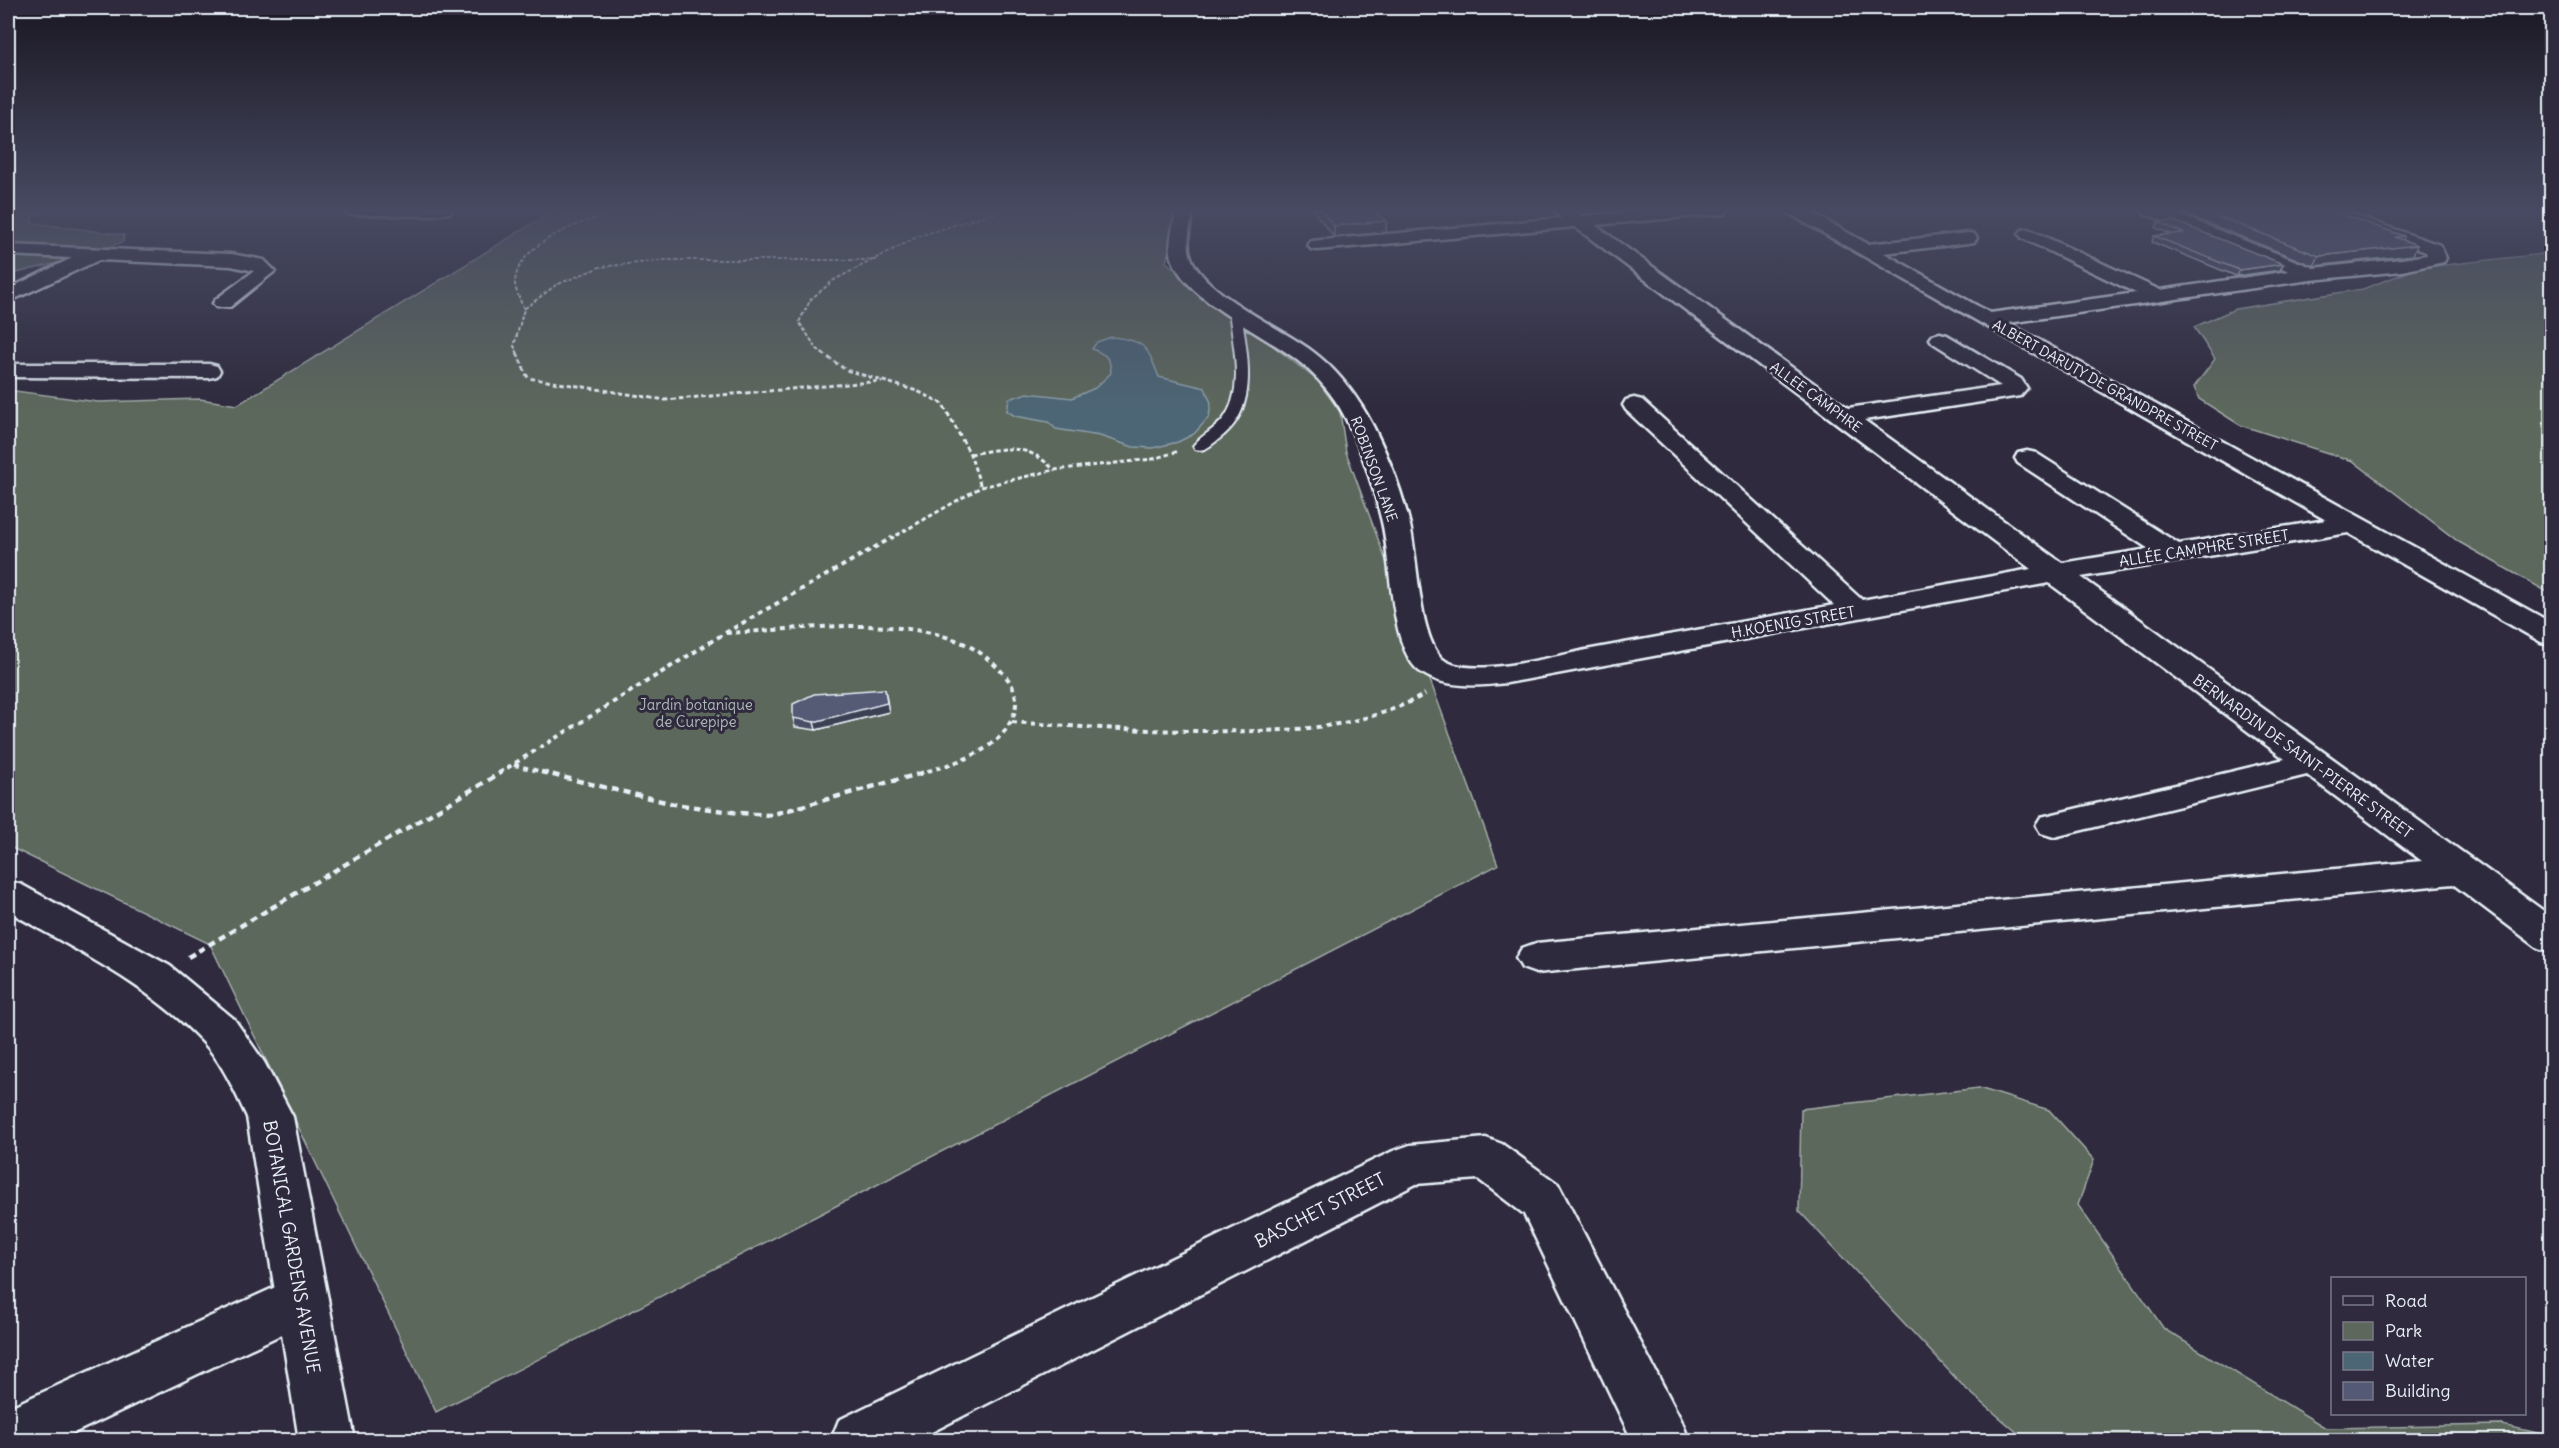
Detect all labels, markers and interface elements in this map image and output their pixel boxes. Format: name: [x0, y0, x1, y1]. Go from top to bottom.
street label: ALBERT DARUTY DE GRANDPRE STREET: [1989, 315, 2221, 455]
street label: ALLEE CAMPHRE: [1767, 358, 1865, 436]
street label: ROBINSON LANE: [1347, 414, 1401, 524]
street label: ALLÉE CAMPHRE STREET: [2118, 525, 2290, 571]
street label: H.KOENIG STREET: [1730, 602, 1857, 642]
street label: BERNARDIN DE SAINT-PIERRE STREET: [2189, 670, 2417, 842]
park label: Jardin botanique de Curepipe: [639, 695, 753, 731]
street label: BOTANICAL GARDENS AVENUE: [258, 1118, 326, 1376]
street label: BASCHET STREET: [1251, 1167, 1389, 1253]
legend: [2331, 1277, 2526, 1415]
text: Road: [2385, 1289, 2428, 1312]
text: Park: [2385, 1319, 2422, 1342]
text: Water: [2385, 1349, 2435, 1372]
text: Building: [2385, 1379, 2450, 1402]

